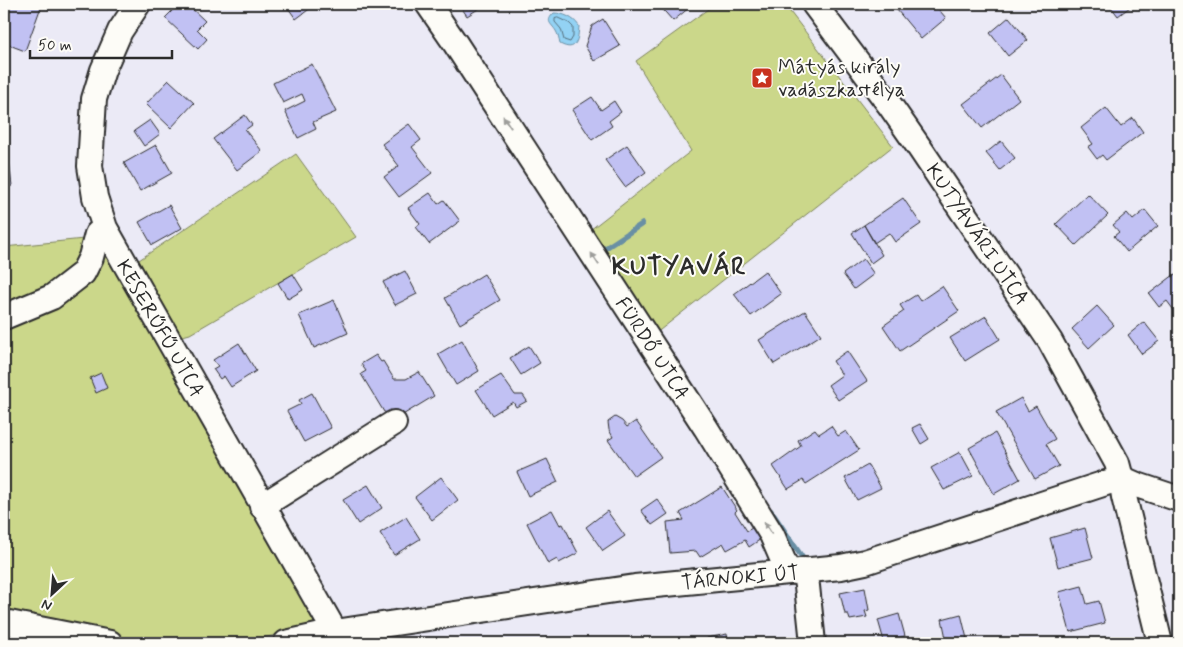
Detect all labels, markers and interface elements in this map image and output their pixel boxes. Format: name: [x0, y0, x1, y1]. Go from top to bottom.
scale bar: [30, 28, 172, 60]
text: 50 m: [38, 36, 72, 56]
place label: Mátyás király vadászkastélya: [778, 54, 905, 104]
place icon: Mátyás király vadászkastélya: [750, 66, 774, 90]
one-way arrow: [502, 116, 511, 129]
street label: KUTYAVÁRI UTCA: [919, 158, 1034, 311]
district label: KUTYAVÁR: [611, 251, 747, 284]
one-way arrow: [590, 252, 600, 266]
street label: KESERŰFŰ UTCA: [109, 255, 210, 402]
street label: FÜRDŐ UTCA: [608, 292, 695, 406]
one-way arrow: [763, 521, 773, 535]
street label: TÁRNOKI ÚT: [680, 560, 800, 597]
north arrow: [28, 570, 78, 620]
text: N: [39, 595, 55, 615]

